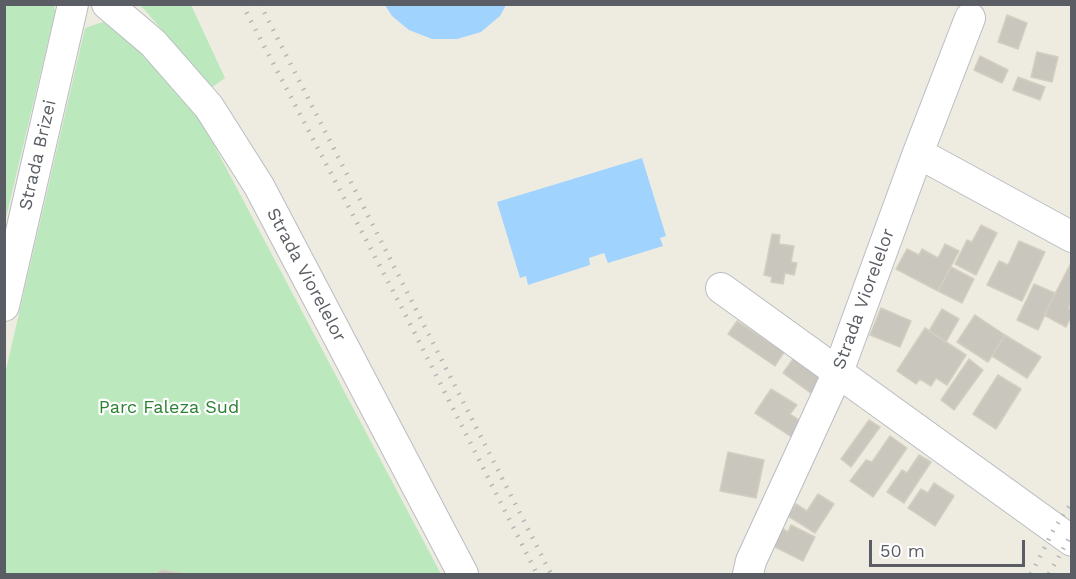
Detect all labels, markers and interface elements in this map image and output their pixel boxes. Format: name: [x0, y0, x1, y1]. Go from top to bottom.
street label: Strada Brizei: [15, 98, 61, 212]
street label: Strada Viorelelor: [262, 204, 350, 346]
street label: Strada Viorelelor: [829, 226, 899, 372]
park label: Parc Faleza Sud: [99, 397, 239, 419]
scale bar: [872, 528, 1028, 566]
text: 50 m: [880, 540, 925, 561]

